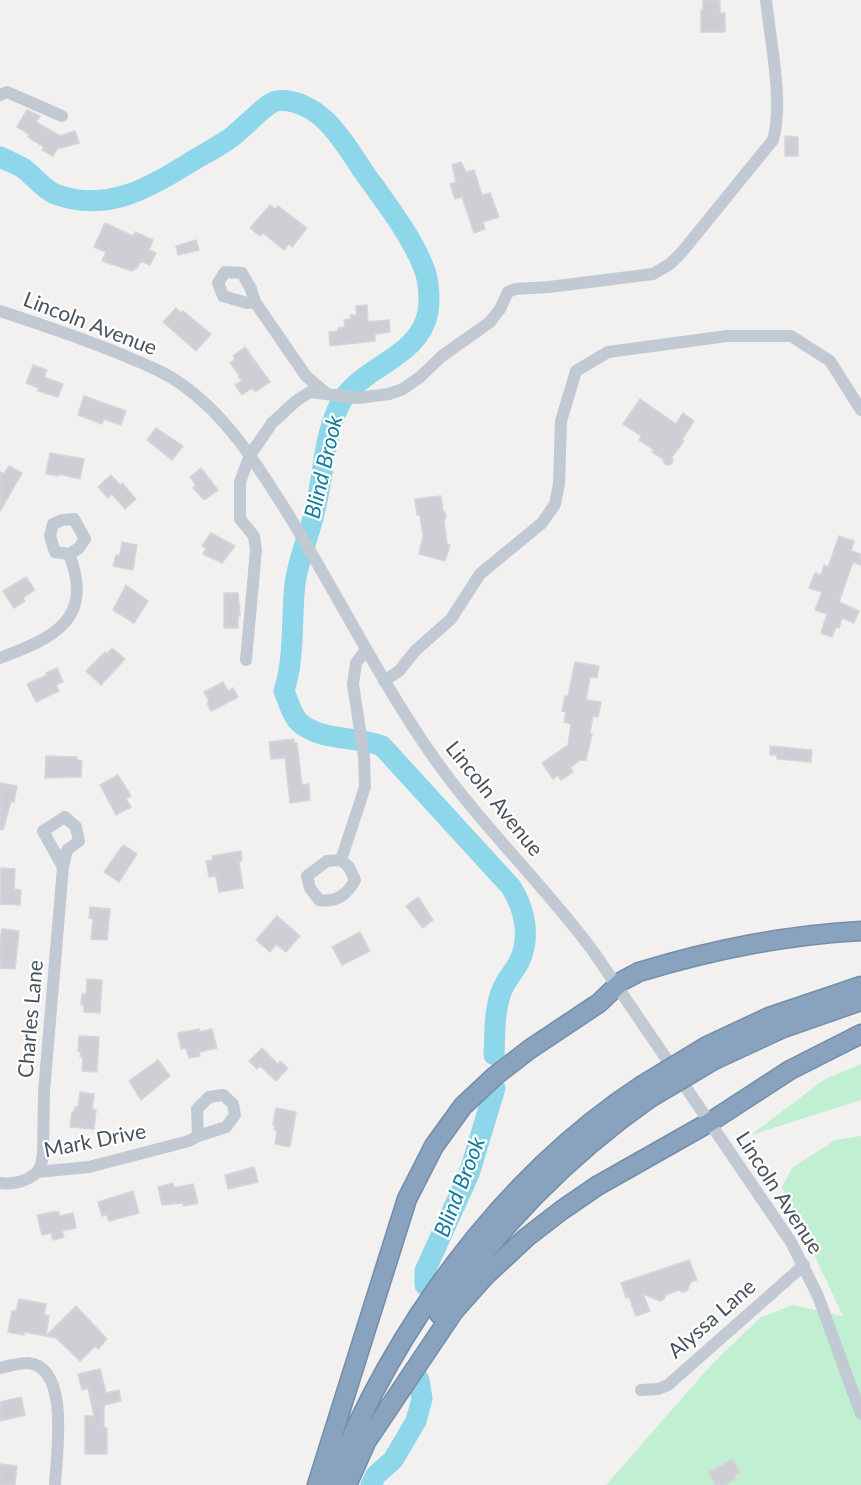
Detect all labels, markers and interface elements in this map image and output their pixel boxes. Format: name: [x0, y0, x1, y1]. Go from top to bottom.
street label: Lincoln Avenue: [20, 287, 160, 361]
water label: Blind Brook: [299, 413, 349, 521]
street label: Lincoln Avenue: [440, 736, 548, 862]
street label: Charles Lane: [13, 959, 49, 1079]
street label: Mark Drive: [42, 1119, 148, 1163]
street label: Lincoln Avenue: [730, 1127, 828, 1259]
water label: Blind Brook: [429, 1133, 491, 1241]
street label: Alyssa Lane: [663, 1274, 761, 1364]

